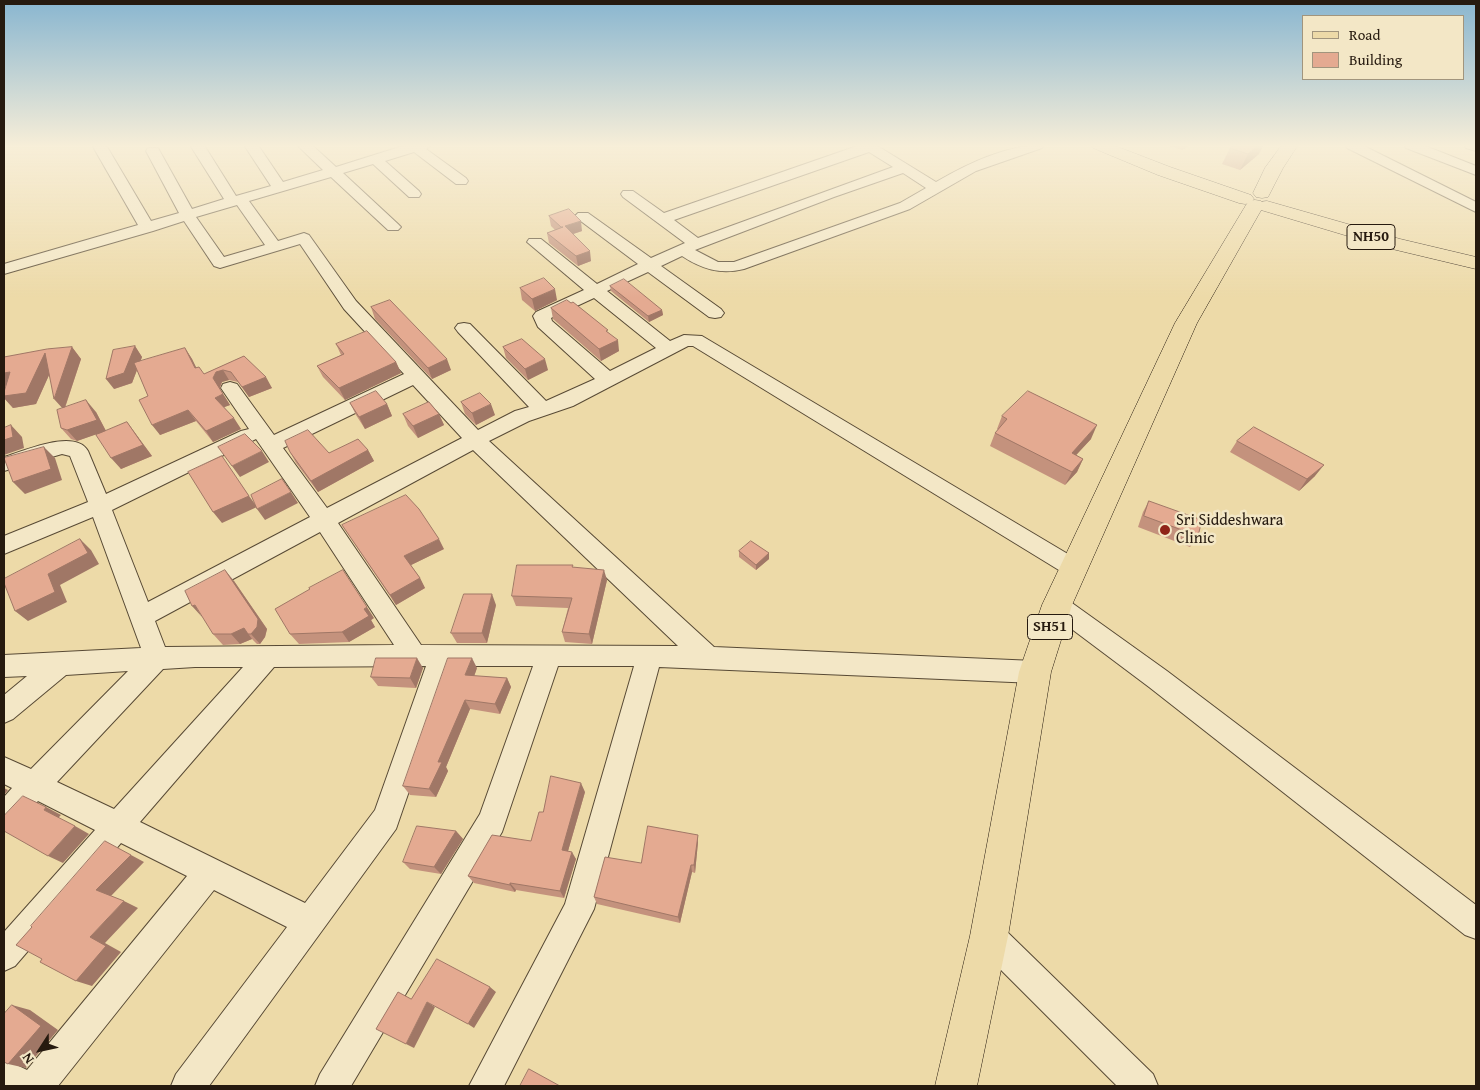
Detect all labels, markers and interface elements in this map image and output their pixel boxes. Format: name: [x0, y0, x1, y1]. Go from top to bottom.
legend: [1302, 15, 1465, 80]
text: Road: [1349, 24, 1380, 45]
text: Building: [1349, 49, 1402, 70]
road number: NH50: [1347, 224, 1395, 250]
place label: Sri Siddeshwara Clinic: [1176, 511, 1283, 549]
marker: Sri Siddeshwara Clinic: [1158, 523, 1172, 537]
road number: SH51: [1028, 614, 1072, 640]
north arrow: [15, 1025, 65, 1075]
text: N: [17, 1049, 39, 1068]

